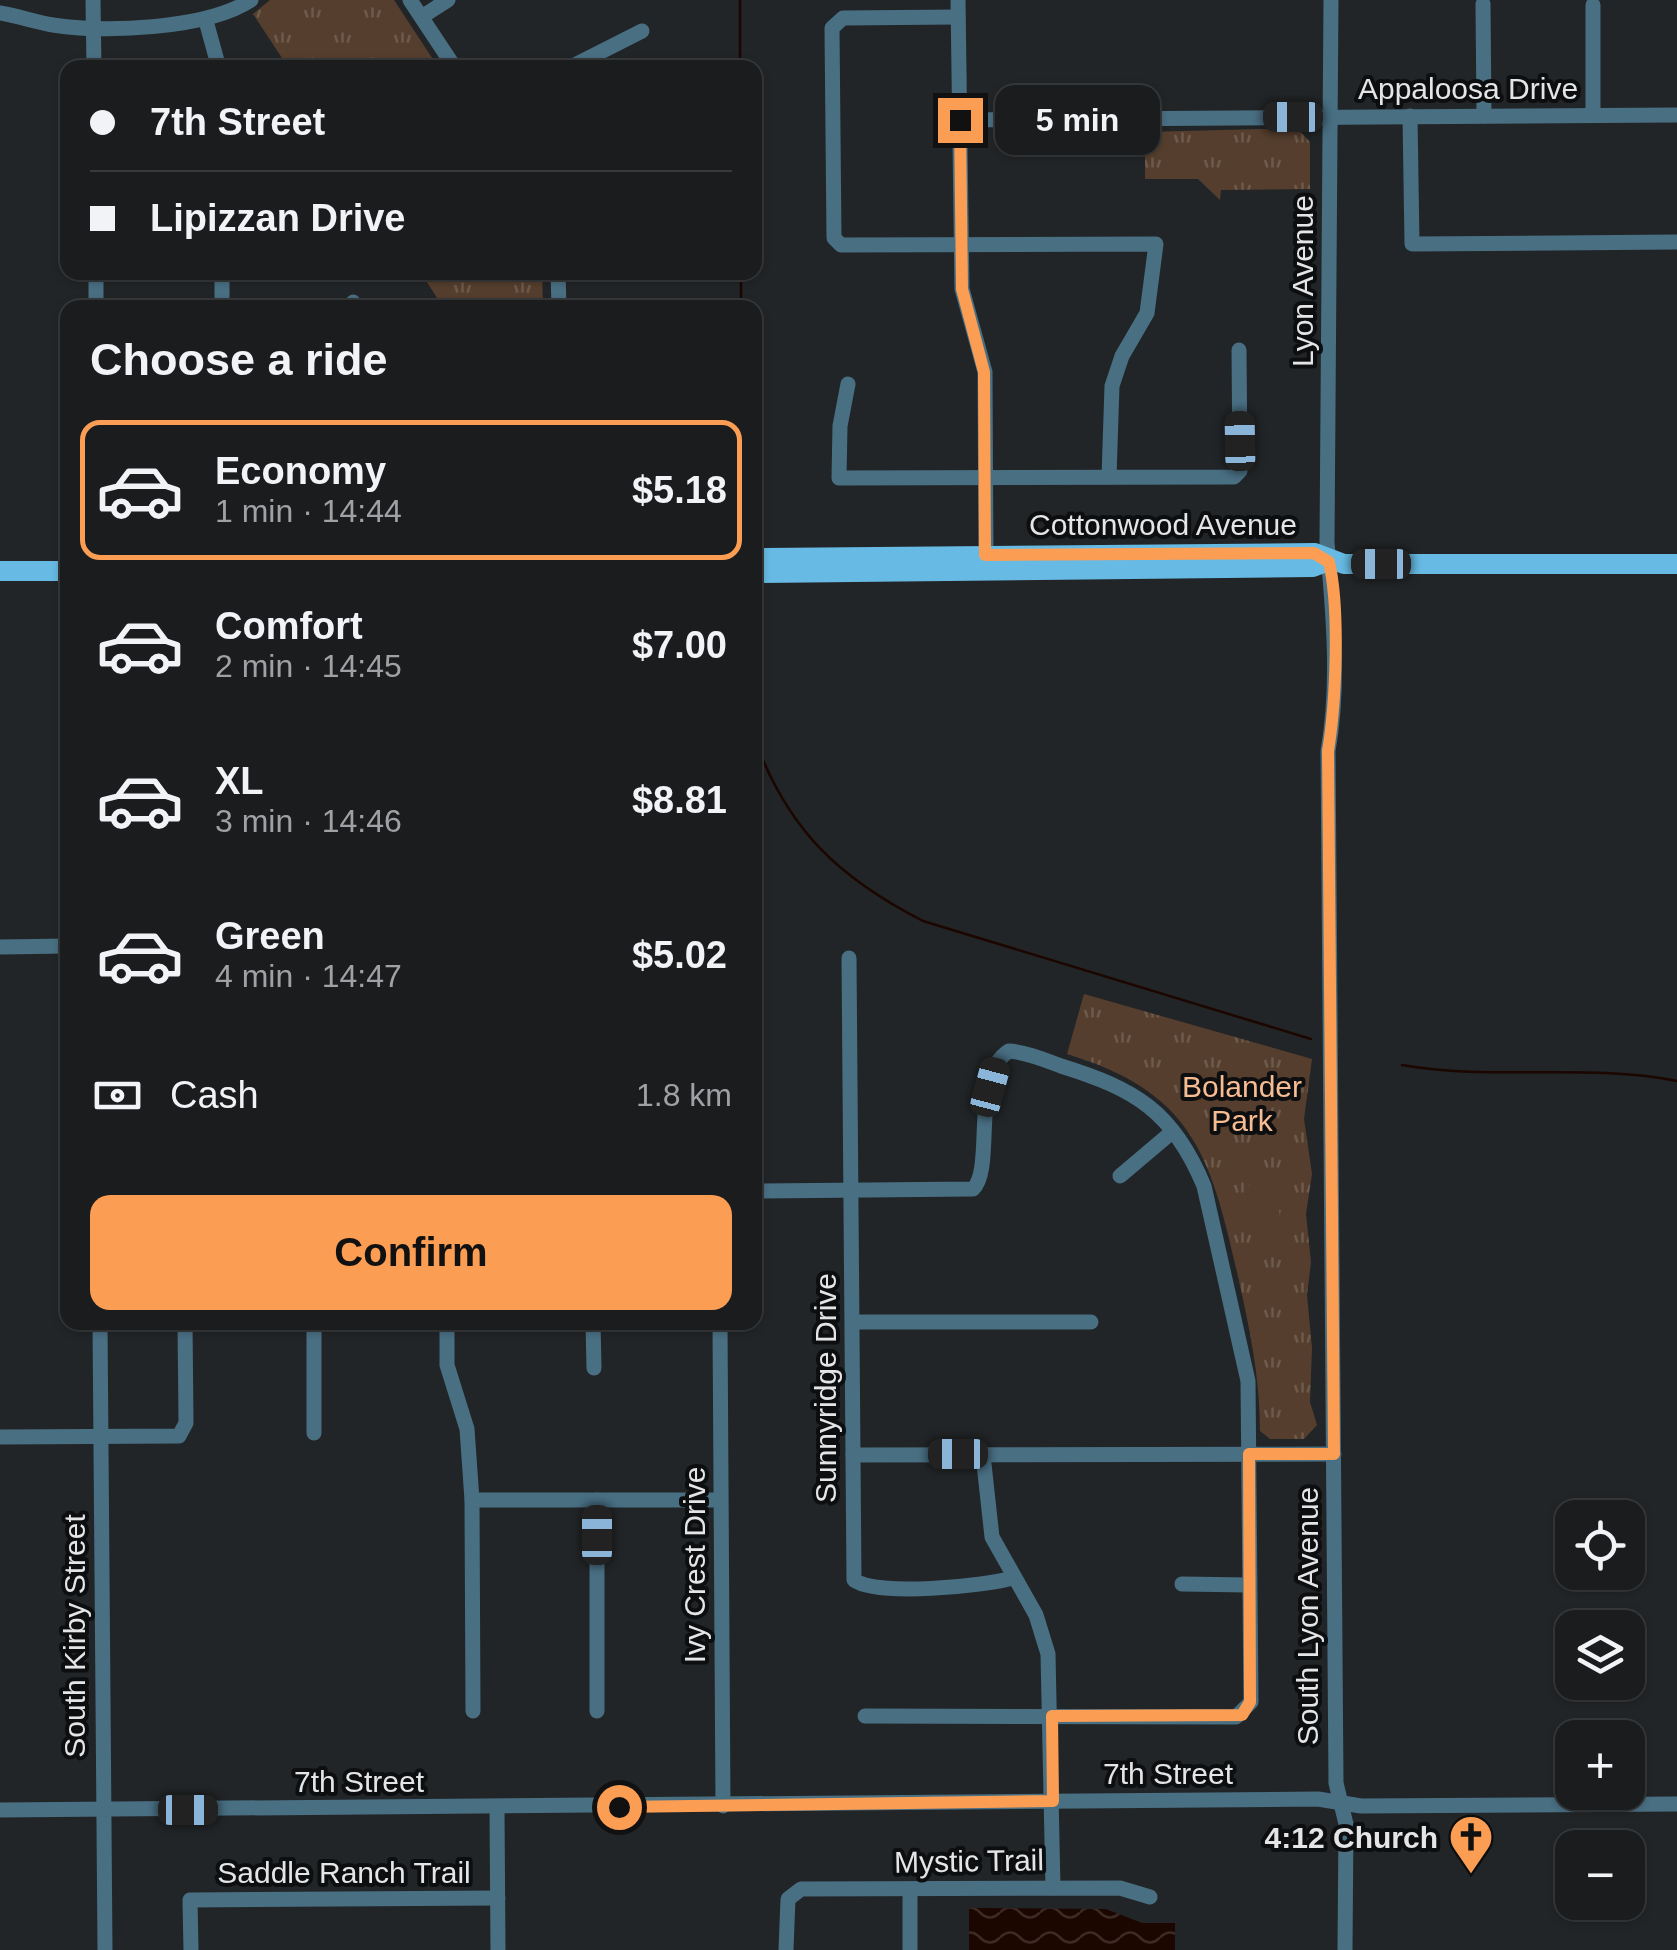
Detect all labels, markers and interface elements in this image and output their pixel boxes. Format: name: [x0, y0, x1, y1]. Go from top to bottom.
street label: Appaloosa Drive: [1358, 72, 1578, 105]
callout: 5 min: [995, 85, 1160, 155]
route end: [938, 98, 983, 143]
text: 7th Street: [150, 101, 325, 143]
text: 5 min: [1036, 102, 1119, 138]
car: [1263, 102, 1323, 132]
street label: Lyon Avenue: [1286, 195, 1319, 367]
text: Lipizzan Drive: [150, 197, 406, 239]
text: Choose a ride: [90, 334, 388, 385]
car: [1224, 411, 1256, 471]
icon: car: [95, 445, 185, 535]
text: Economy: [215, 450, 386, 492]
text: $5.18: [632, 469, 727, 511]
text: 1 min · 14:44: [215, 493, 402, 529]
street label: Cottonwood Avenue: [1029, 508, 1297, 541]
car: [1351, 549, 1411, 579]
icon: car: [95, 600, 185, 690]
text: Comfort: [215, 605, 363, 647]
text: $7.00: [632, 624, 727, 666]
text: 2 min · 14:45: [215, 648, 402, 684]
icon: car: [95, 755, 185, 845]
text: XL: [215, 760, 264, 802]
text: $8.81: [632, 779, 727, 821]
text: 3 min · 14:46: [215, 803, 402, 839]
icon: car: [95, 910, 185, 1000]
text: Green: [215, 915, 325, 957]
text: $5.02: [632, 934, 727, 976]
text: 4 min · 14:47: [215, 958, 402, 994]
car: [968, 1054, 1012, 1120]
icon: cash: [90, 1068, 145, 1123]
park label: Bolander Park: [1182, 1070, 1302, 1137]
text: Cash: [170, 1074, 259, 1116]
text: 1.8 km: [636, 1077, 732, 1113]
button: Confirm: [90, 1195, 732, 1310]
street label: Sunnyridge Drive: [809, 1273, 842, 1503]
car: [928, 1439, 988, 1469]
street label: Ivy Crest Drive: [678, 1467, 711, 1663]
street label: South Lyon Avenue: [1291, 1487, 1324, 1745]
map controls: [1555, 1500, 1645, 1920]
button: locate: [1555, 1500, 1645, 1590]
car: [582, 1505, 612, 1565]
street label: South Kirby Street: [58, 1514, 91, 1758]
button: layers: [1555, 1610, 1645, 1700]
button: +: [1555, 1720, 1645, 1810]
street label: 7th Street: [1103, 1757, 1234, 1790]
street label: 7th Street: [294, 1765, 425, 1798]
route start: [597, 1785, 642, 1830]
car: [158, 1795, 218, 1825]
church icon: 4:12 Church: [1448, 1814, 1494, 1875]
place label: 4:12 Church: [1265, 1821, 1438, 1854]
button: −: [1555, 1830, 1645, 1920]
street label: Mystic Trail: [894, 1843, 1044, 1879]
street label: Saddle Ranch Trail: [217, 1856, 471, 1889]

